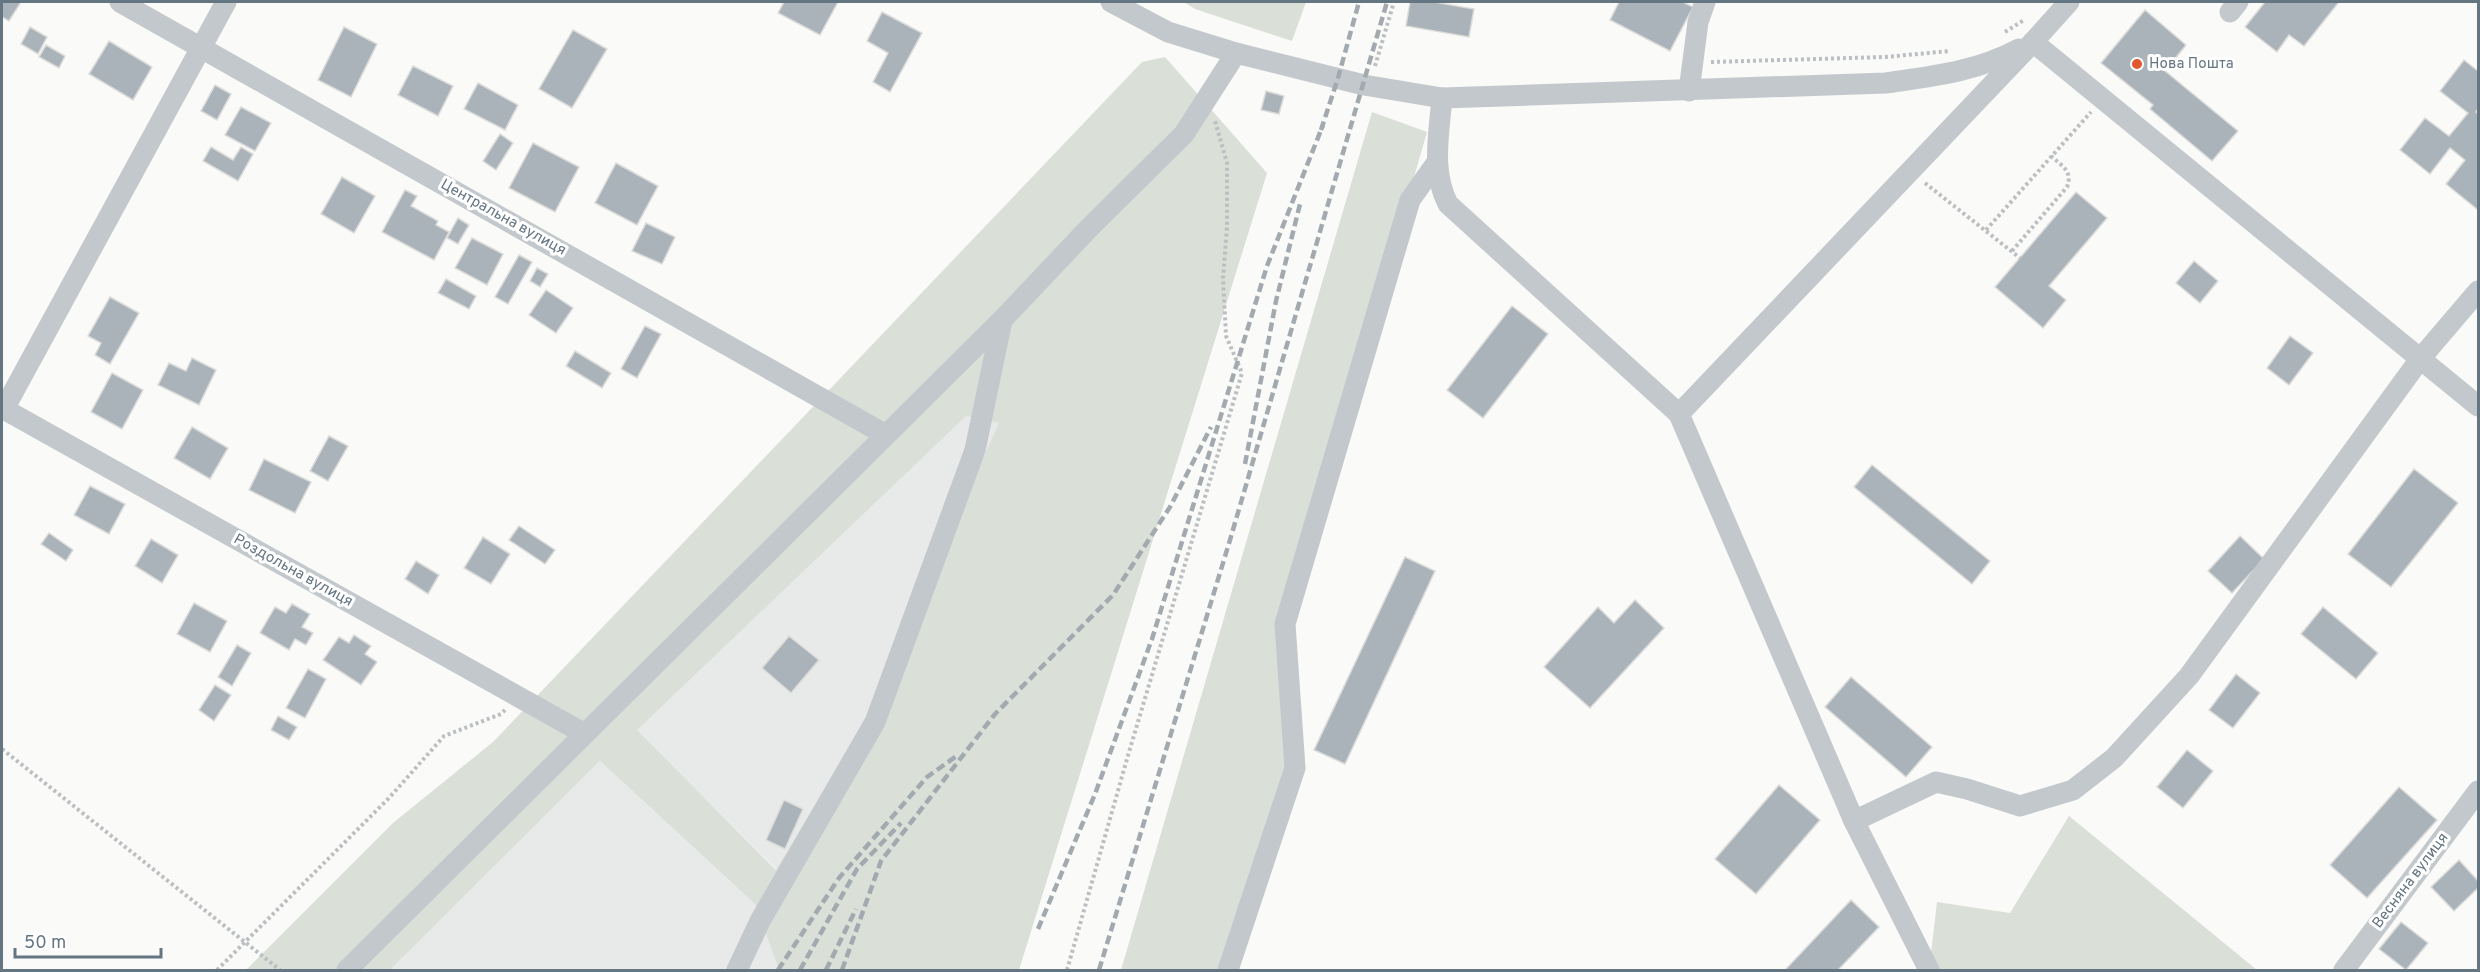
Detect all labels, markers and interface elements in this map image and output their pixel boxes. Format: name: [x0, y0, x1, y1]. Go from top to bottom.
place label: Нова Пошта: [2149, 55, 2234, 74]
marker: Нова Пошта: [2130, 57, 2144, 71]
street label: Центральна вулиця: [437, 176, 569, 260]
street label: Роздольна вулиця: [230, 530, 356, 612]
street label: Весняна вулиця: [2369, 829, 2453, 933]
scale bar: [15, 921, 160, 959]
text: 50 m: [24, 932, 66, 955]

